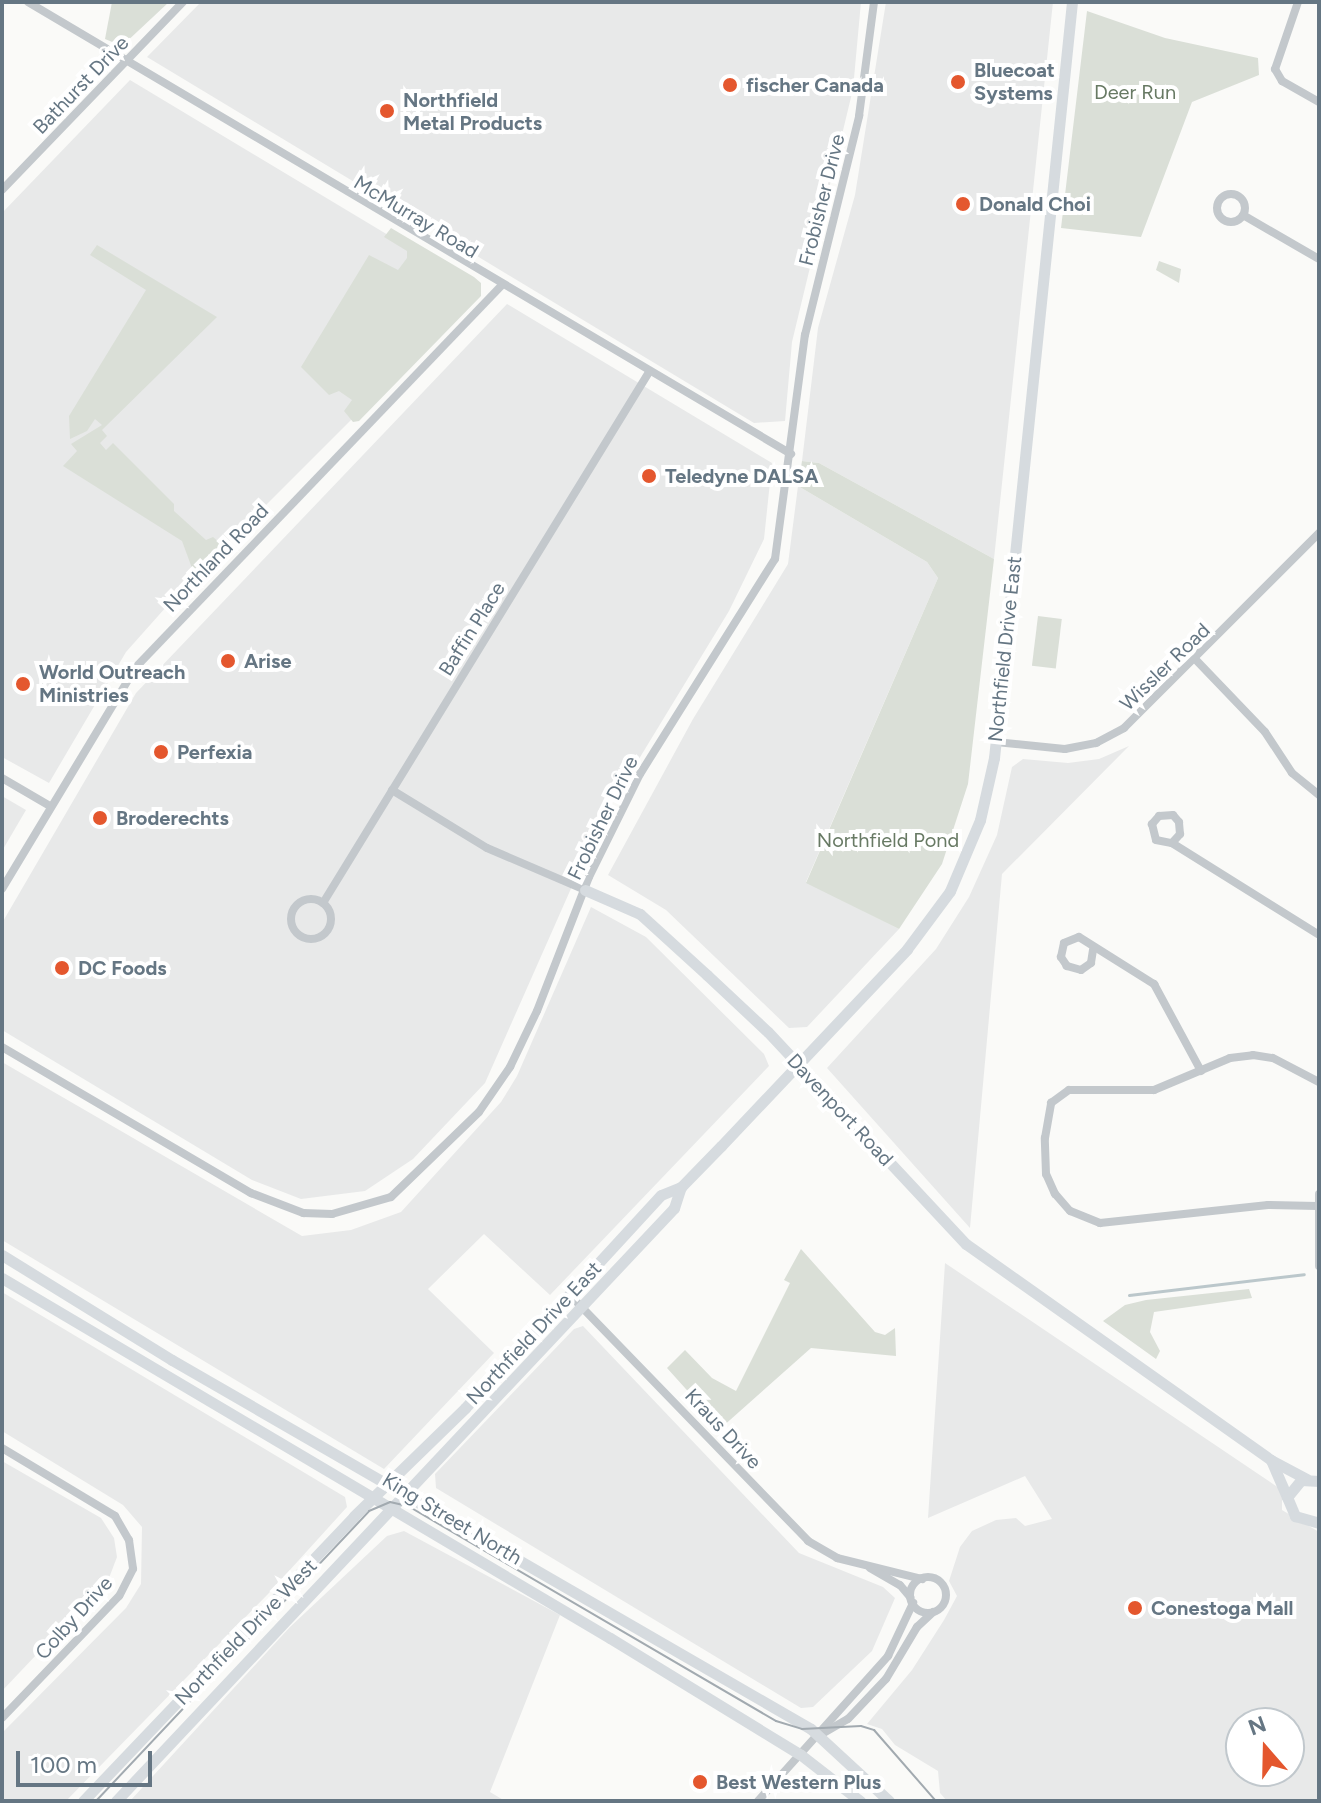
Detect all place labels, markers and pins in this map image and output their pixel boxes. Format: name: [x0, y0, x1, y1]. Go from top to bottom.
place label: Bluecoat Systems: [974, 58, 1055, 105]
place label: fischer Canada: [746, 73, 884, 97]
marker: Bluecoat Systems: [949, 73, 967, 91]
marker: fischer Canada: [721, 76, 739, 94]
place label: Northfield Metal Products: [403, 88, 542, 135]
marker: Northfield Metal Products: [378, 102, 396, 120]
place label: Donald Choi: [979, 192, 1091, 216]
marker: Donald Choi: [954, 195, 972, 213]
place label: Teledyne DALSA: [665, 464, 818, 488]
marker: Teledyne DALSA: [640, 467, 658, 485]
place label: Arise: [244, 649, 291, 673]
marker: Arise: [219, 652, 237, 670]
place label: World Outreach Ministries: [39, 660, 185, 707]
marker: World Outreach Ministries: [14, 675, 32, 693]
place label: Perfexia: [177, 740, 252, 764]
marker: Perfexia: [152, 743, 170, 761]
place label: Broderechts: [116, 806, 229, 830]
marker: Broderechts: [91, 809, 109, 827]
place label: DC Foods: [78, 956, 167, 980]
marker: DC Foods: [53, 959, 71, 977]
place label: Conestoga Mall: [1151, 1596, 1293, 1620]
marker: Conestoga Mall: [1126, 1599, 1144, 1617]
place label: Best Western Plus: [716, 1770, 881, 1794]
marker: Best Western Plus: [691, 1773, 709, 1791]

